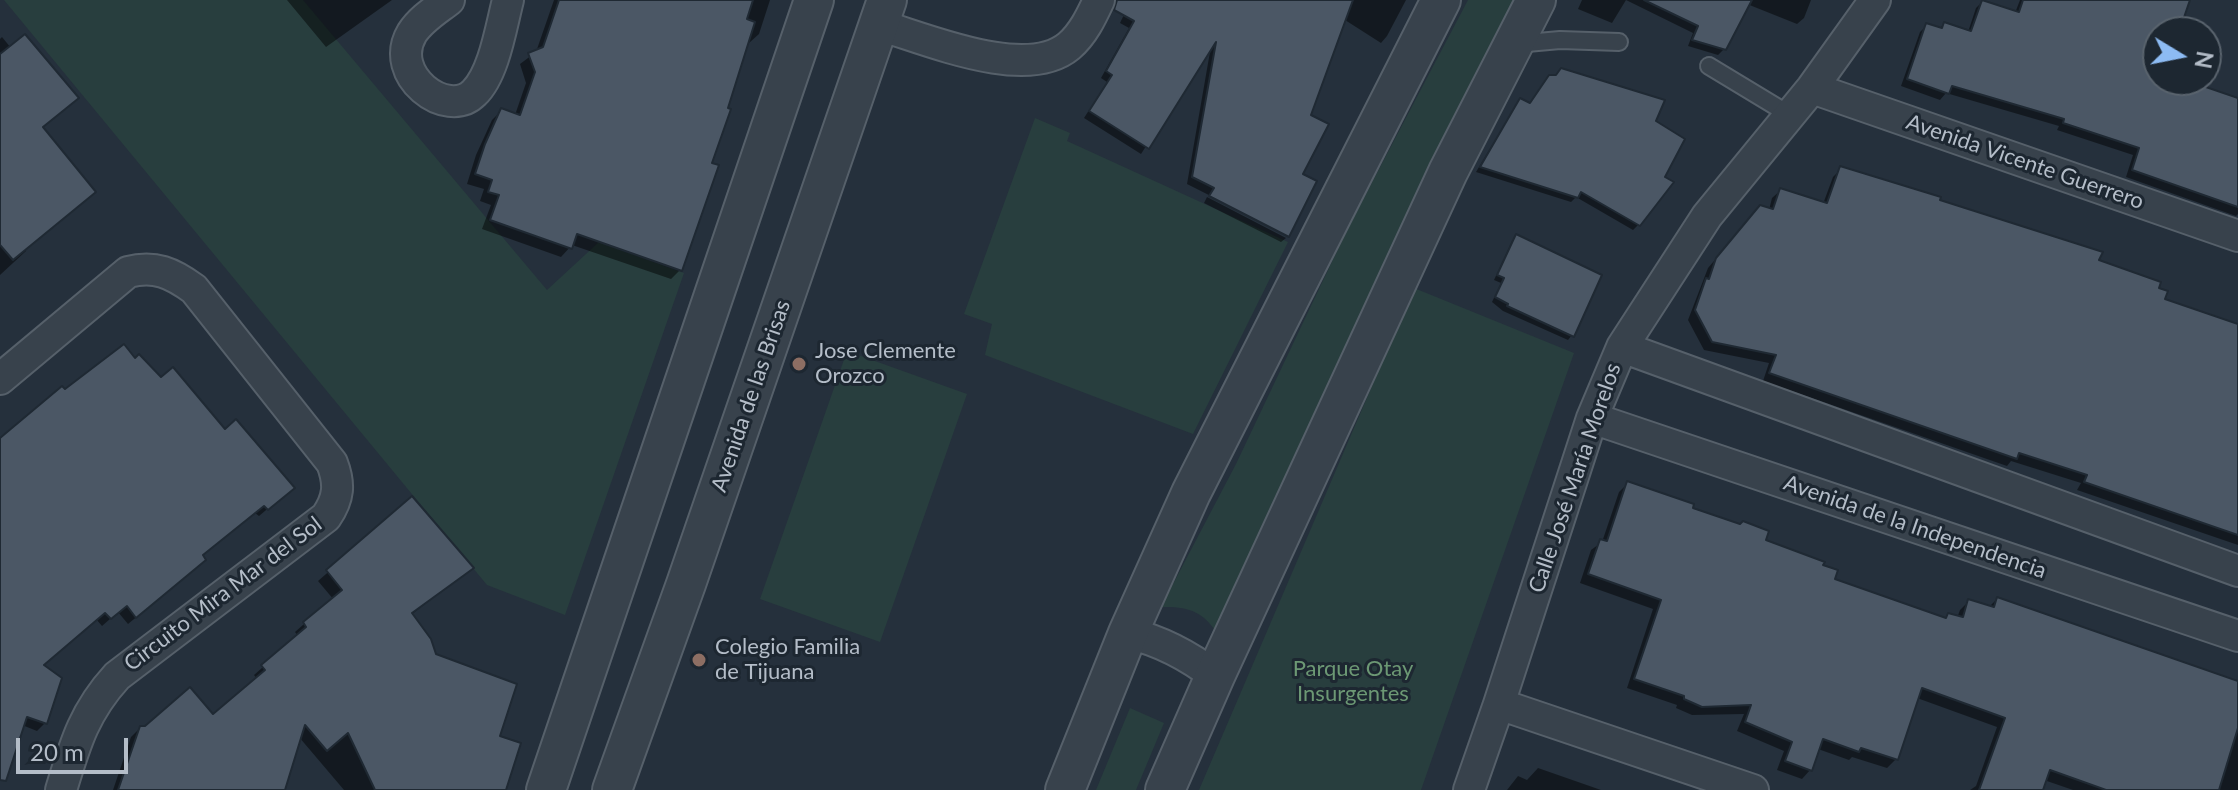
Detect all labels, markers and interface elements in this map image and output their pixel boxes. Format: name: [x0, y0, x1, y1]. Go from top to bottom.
north arrow: [2142, 16, 2222, 96]
text: N: [2189, 49, 2219, 71]
street label: Avenida Vicente Guerrero: [1903, 109, 2147, 215]
street label: Avenida de las Brisas: [706, 297, 796, 495]
place label: Jose Clemente Orozco: [815, 338, 956, 390]
marker: Jose Clemente Orozco: [790, 355, 808, 373]
street label: Calle José María Morelos: [1523, 360, 1627, 596]
street label: Avenida de la Independencia: [1780, 470, 2050, 584]
street label: Circuito Mira Mar del Sol: [119, 511, 327, 677]
place label: Colegio Familia de Tijuana: [715, 634, 860, 686]
marker: Colegio Familia de Tijuana: [690, 651, 708, 669]
park label: Parque Otay Insurgentes: [1293, 656, 1413, 708]
scale bar: [20, 722, 132, 772]
text: 20 m: [30, 737, 84, 766]

